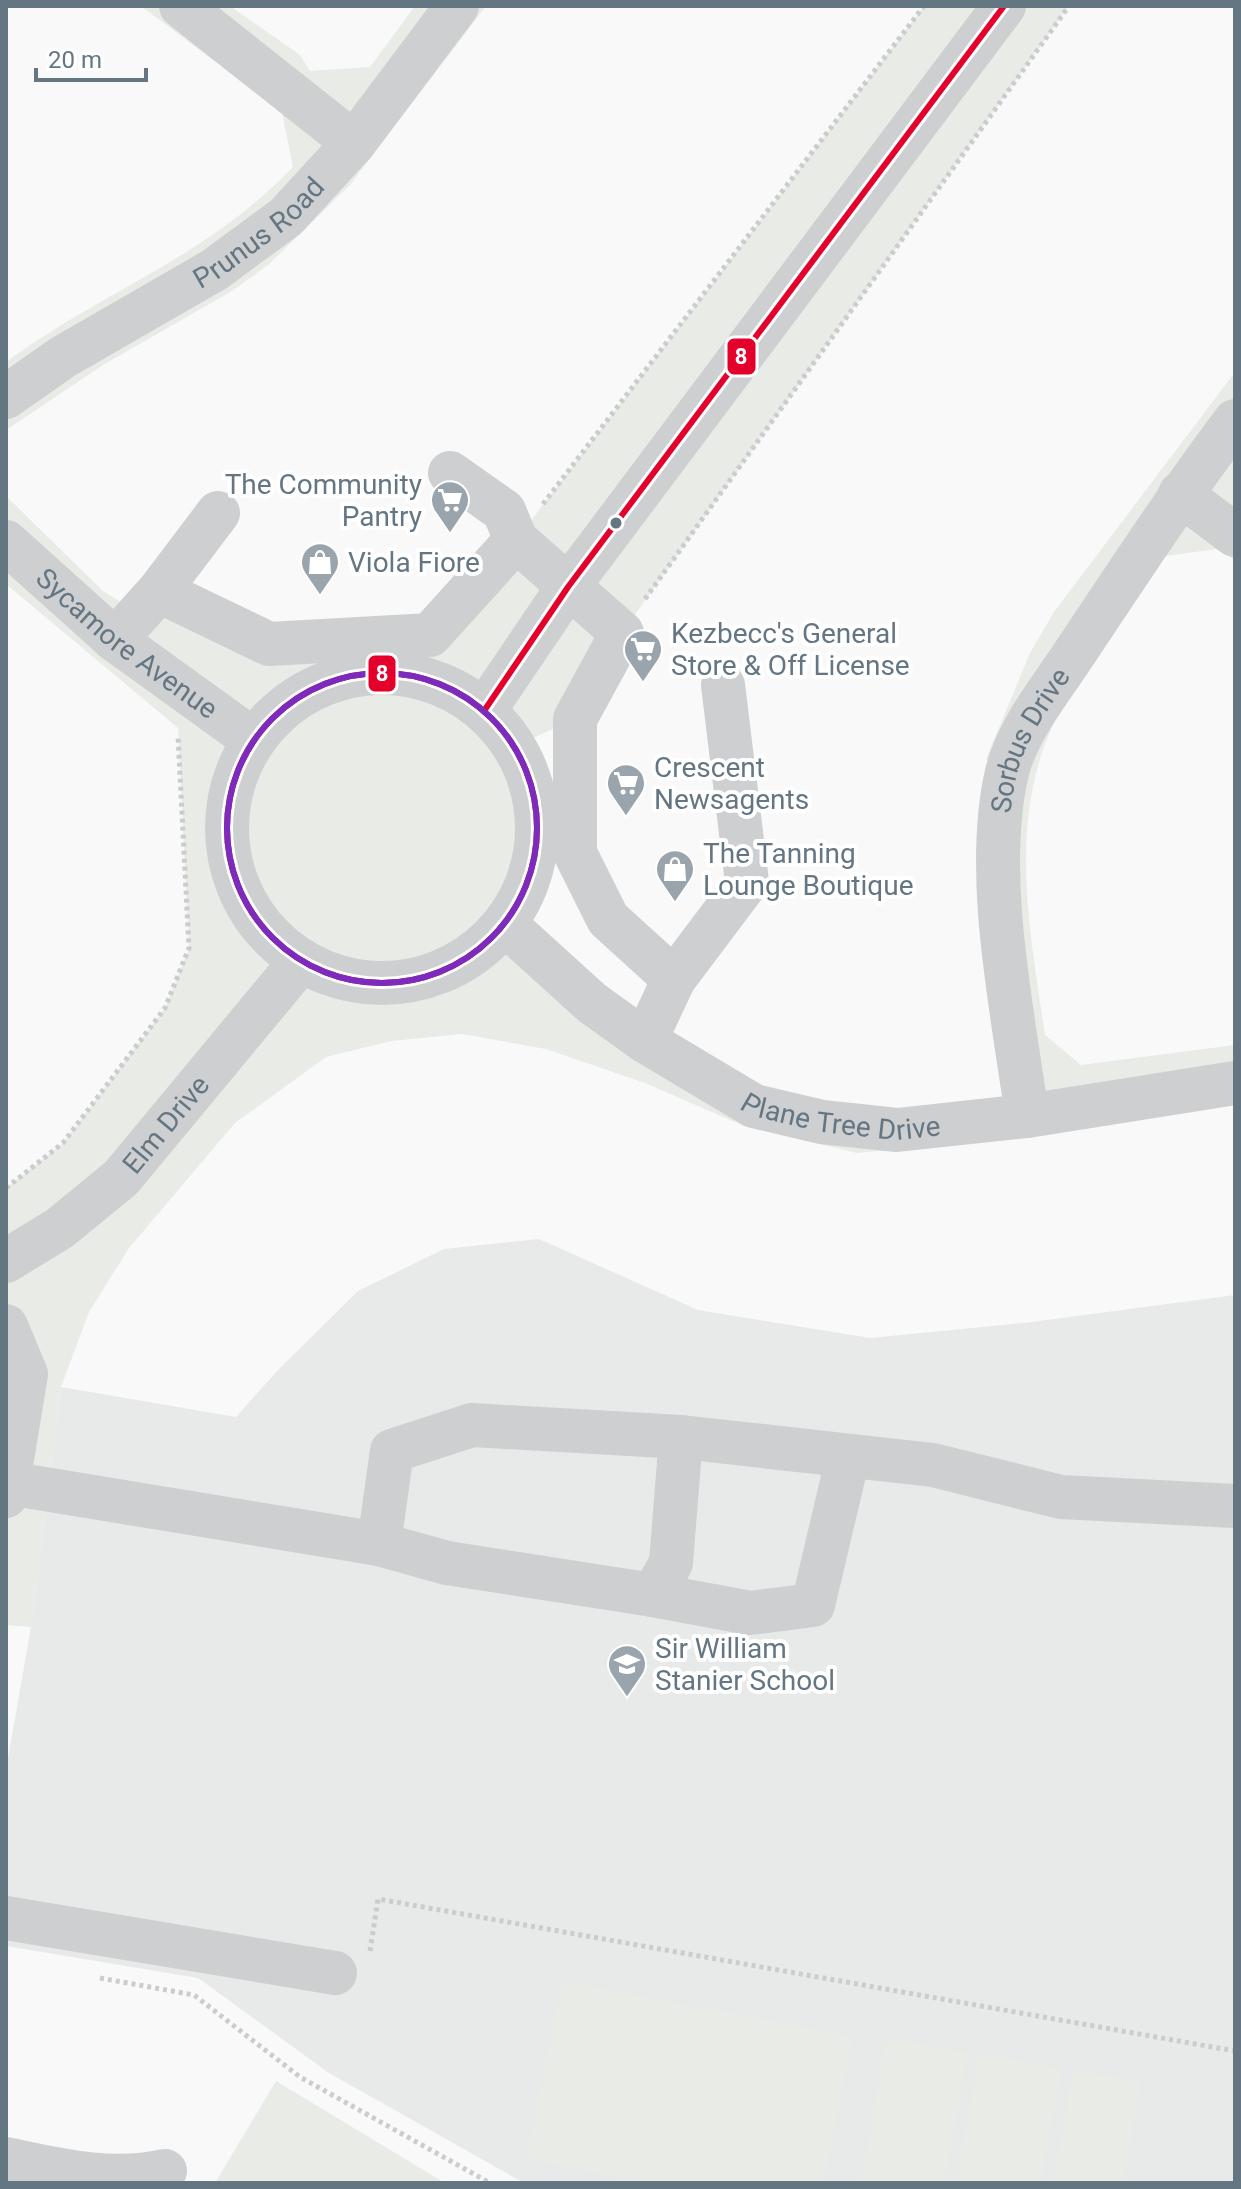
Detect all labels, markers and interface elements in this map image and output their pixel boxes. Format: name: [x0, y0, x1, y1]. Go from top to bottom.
scale bar: [36, 32, 146, 82]
text: 20 m: [48, 46, 102, 74]
street label: Prunus Road: [187, 170, 331, 295]
line badge: 8: [726, 337, 757, 376]
text: 8: [735, 344, 747, 369]
place label: The Community Pantry: [225, 468, 422, 533]
supermarket icon: The Community Pantry: [429, 479, 471, 534]
unlabelled marker: [608, 515, 624, 531]
shop icon: Viola Fiore: [299, 541, 341, 596]
place label: Viola Fiore: [348, 546, 480, 579]
street label: Sycamore Avenue: [30, 561, 224, 725]
place label: Kezbecc's General Store & Off License: [671, 617, 910, 682]
supermarket icon: Kezbecc's General Store & Off License: [622, 628, 664, 683]
line badge: 8: [367, 654, 397, 693]
text: 8: [376, 661, 388, 686]
street label: Sorbus Drive: [984, 661, 1076, 815]
place label: Crescent Newsagents: [654, 751, 809, 816]
supermarket icon: Crescent Newsagents: [605, 762, 647, 817]
place label: The Tanning Lounge Boutique: [703, 837, 913, 902]
shop icon: The Tanning Lounge Boutique: [654, 848, 696, 903]
street label: Elm Drive: [115, 1069, 216, 1180]
street label: Plane Tree Drive: [735, 1086, 942, 1147]
place label: Sir William Stanier School: [655, 1632, 835, 1697]
school or university icon: Sir William Stanier School: [606, 1643, 648, 1698]

